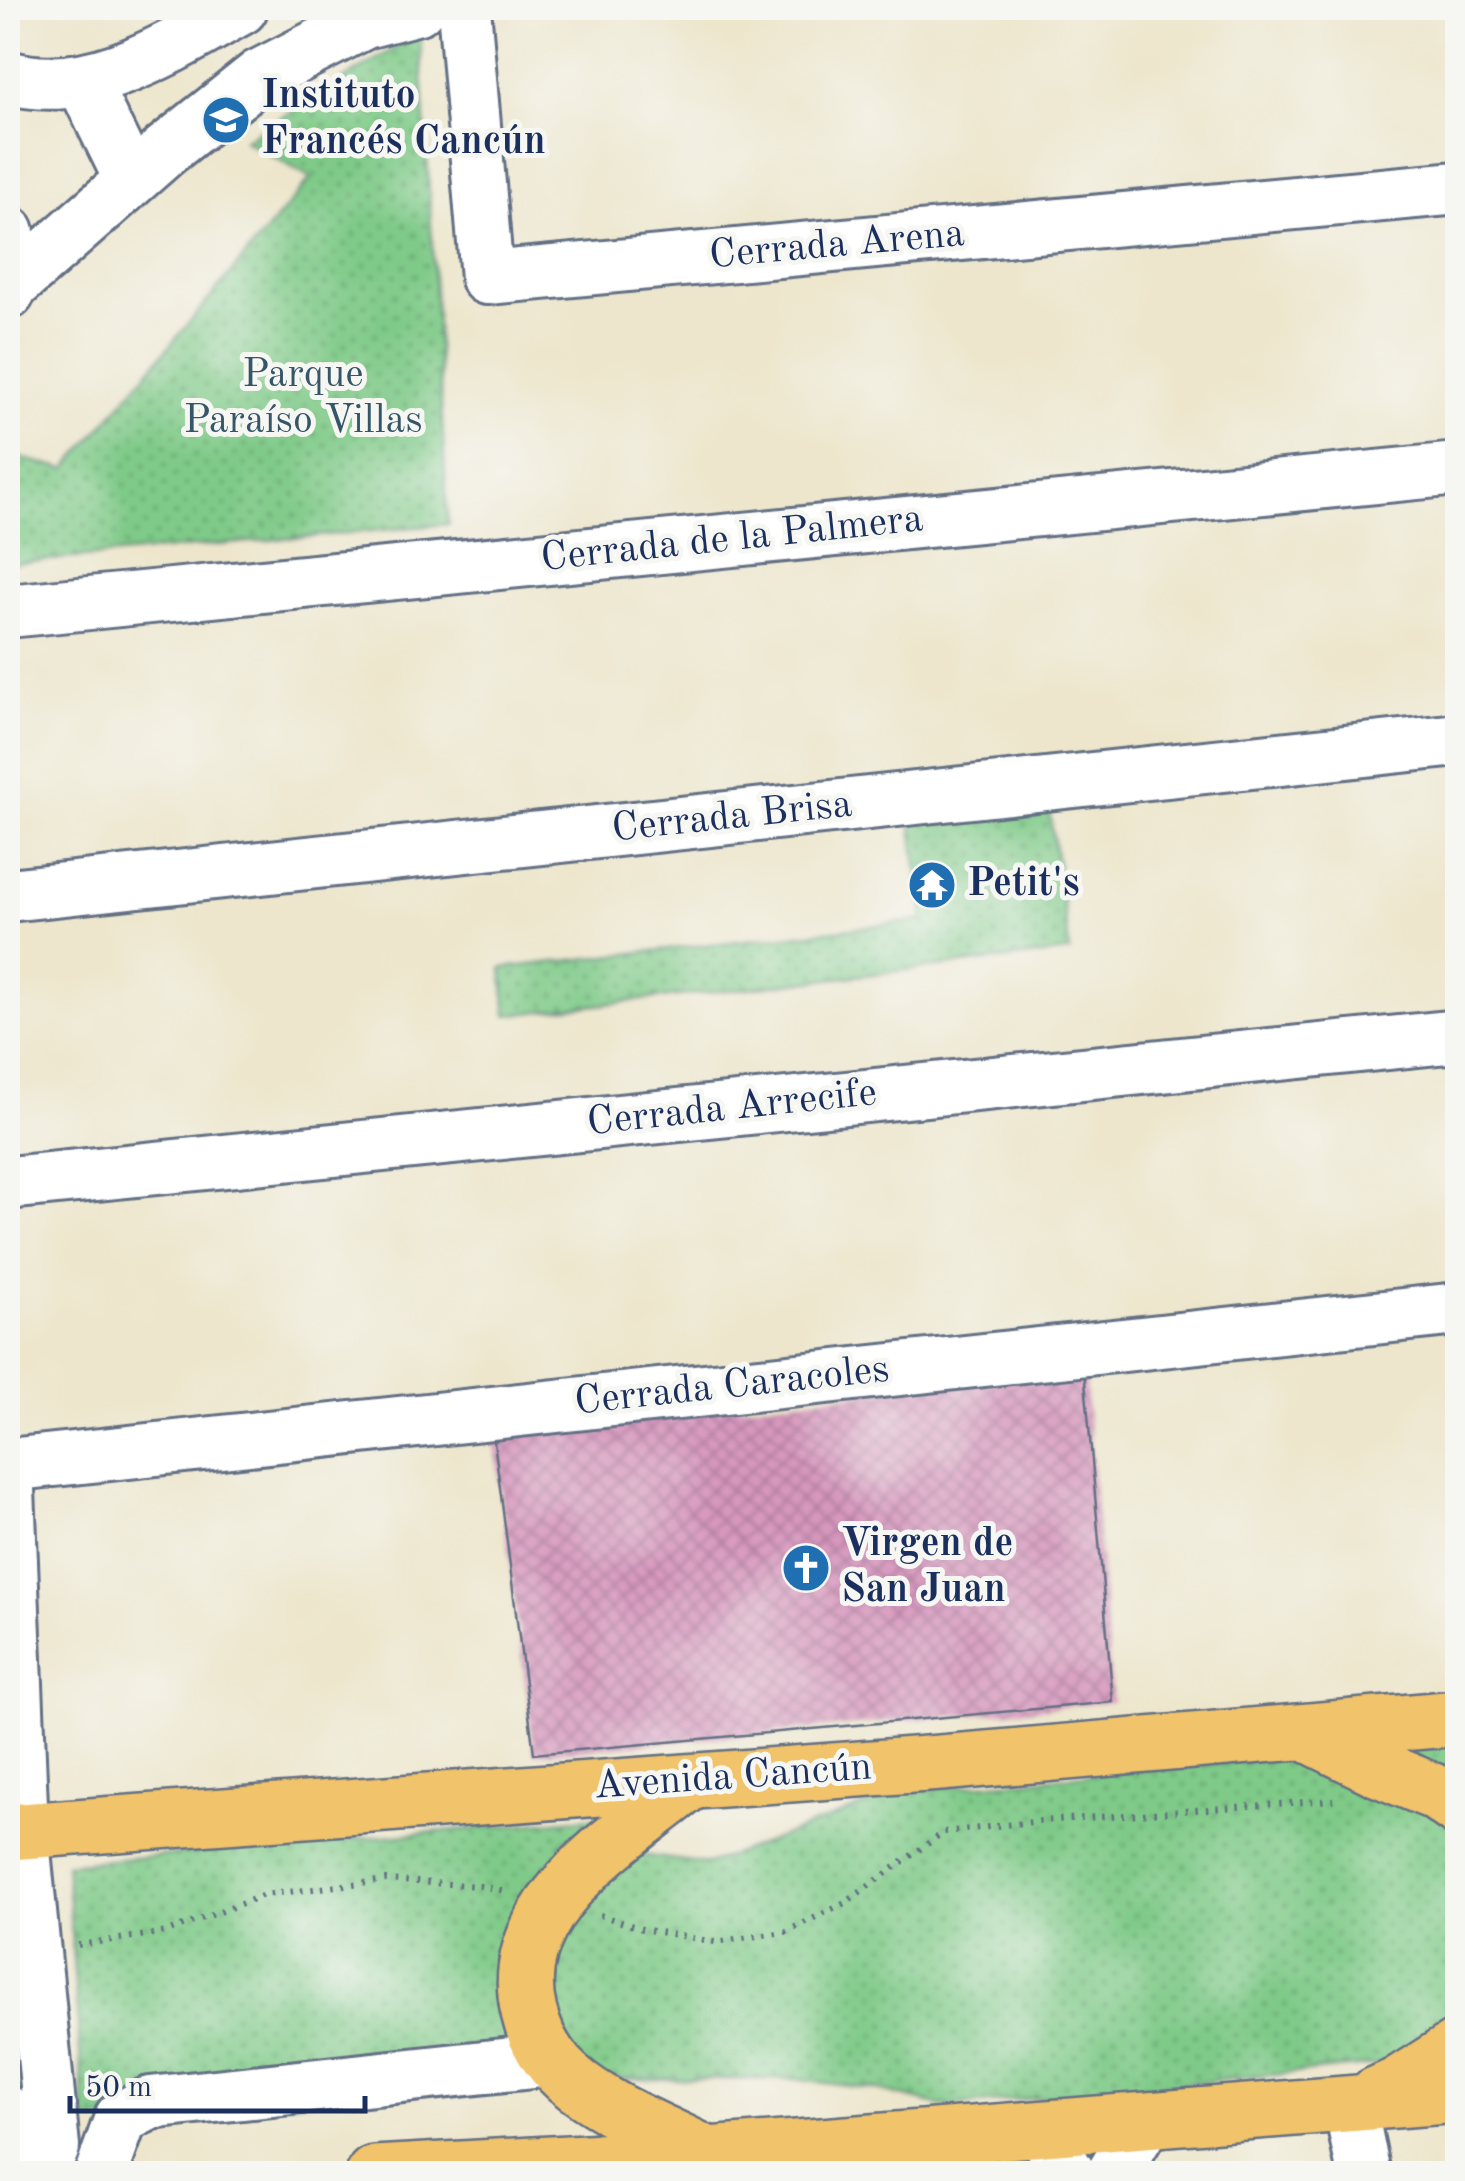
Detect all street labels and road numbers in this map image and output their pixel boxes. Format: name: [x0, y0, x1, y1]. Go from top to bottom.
street label: Cerrada Arena: [708, 215, 967, 277]
street label: Cerrada de la Palmera: [539, 500, 925, 580]
street label: Cerrada Brisa: [610, 785, 854, 851]
street label: Cerrada Arrecife: [585, 1074, 879, 1144]
street label: Cerrada Caracoles: [573, 1351, 891, 1423]
street label: Avenida Cancún: [593, 1748, 873, 1808]

